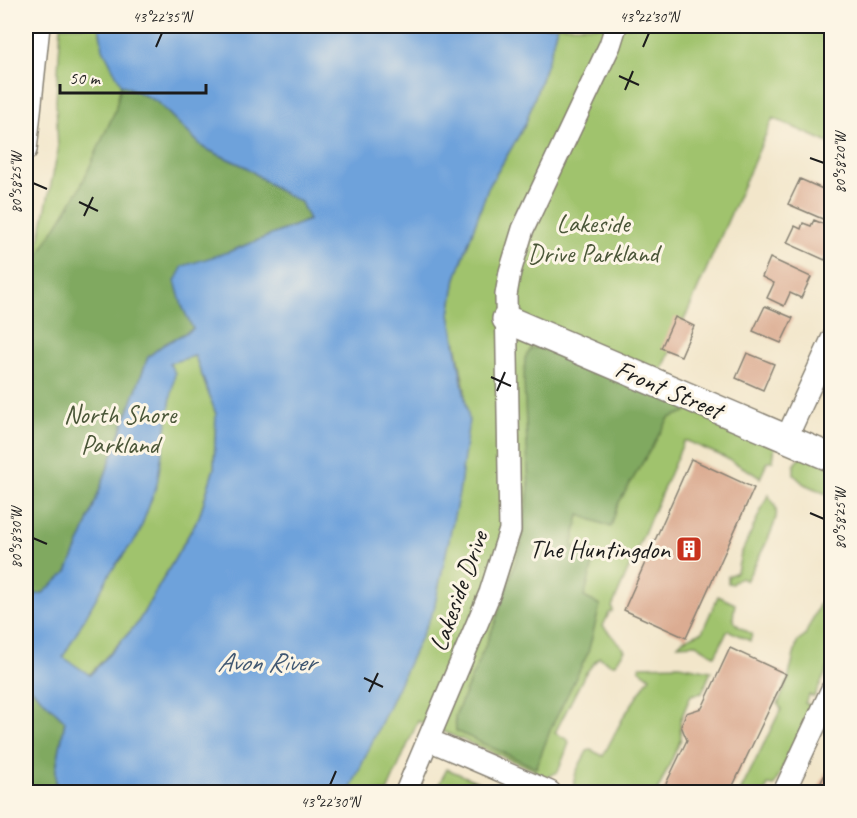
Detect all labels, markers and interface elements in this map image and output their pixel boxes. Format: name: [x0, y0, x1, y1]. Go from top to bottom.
text: 43°22'35"N: [132, 8, 195, 27]
text: 43°22'30"N: [619, 8, 682, 27]
scale bar: [60, 57, 206, 95]
text: 50 m: [69, 67, 102, 89]
text: 80°58'20"W: [831, 129, 850, 193]
text: 80°58'25"W: [7, 149, 26, 213]
park label: Lakeside Drive Parkland: [527, 207, 662, 270]
street label: Front Street: [610, 352, 730, 428]
park label: North Shore Parkland: [64, 398, 178, 461]
text: 80°58'25"W: [831, 485, 850, 549]
text: 80°58'30"W: [7, 504, 26, 568]
street label: Lakeside Drive: [421, 525, 496, 656]
place label: The Huntingdon: [529, 533, 671, 566]
building icon: The Huntingdon: [674, 534, 704, 564]
water label: Avon River: [217, 645, 320, 679]
text: 43°22'30"N: [300, 793, 363, 812]

